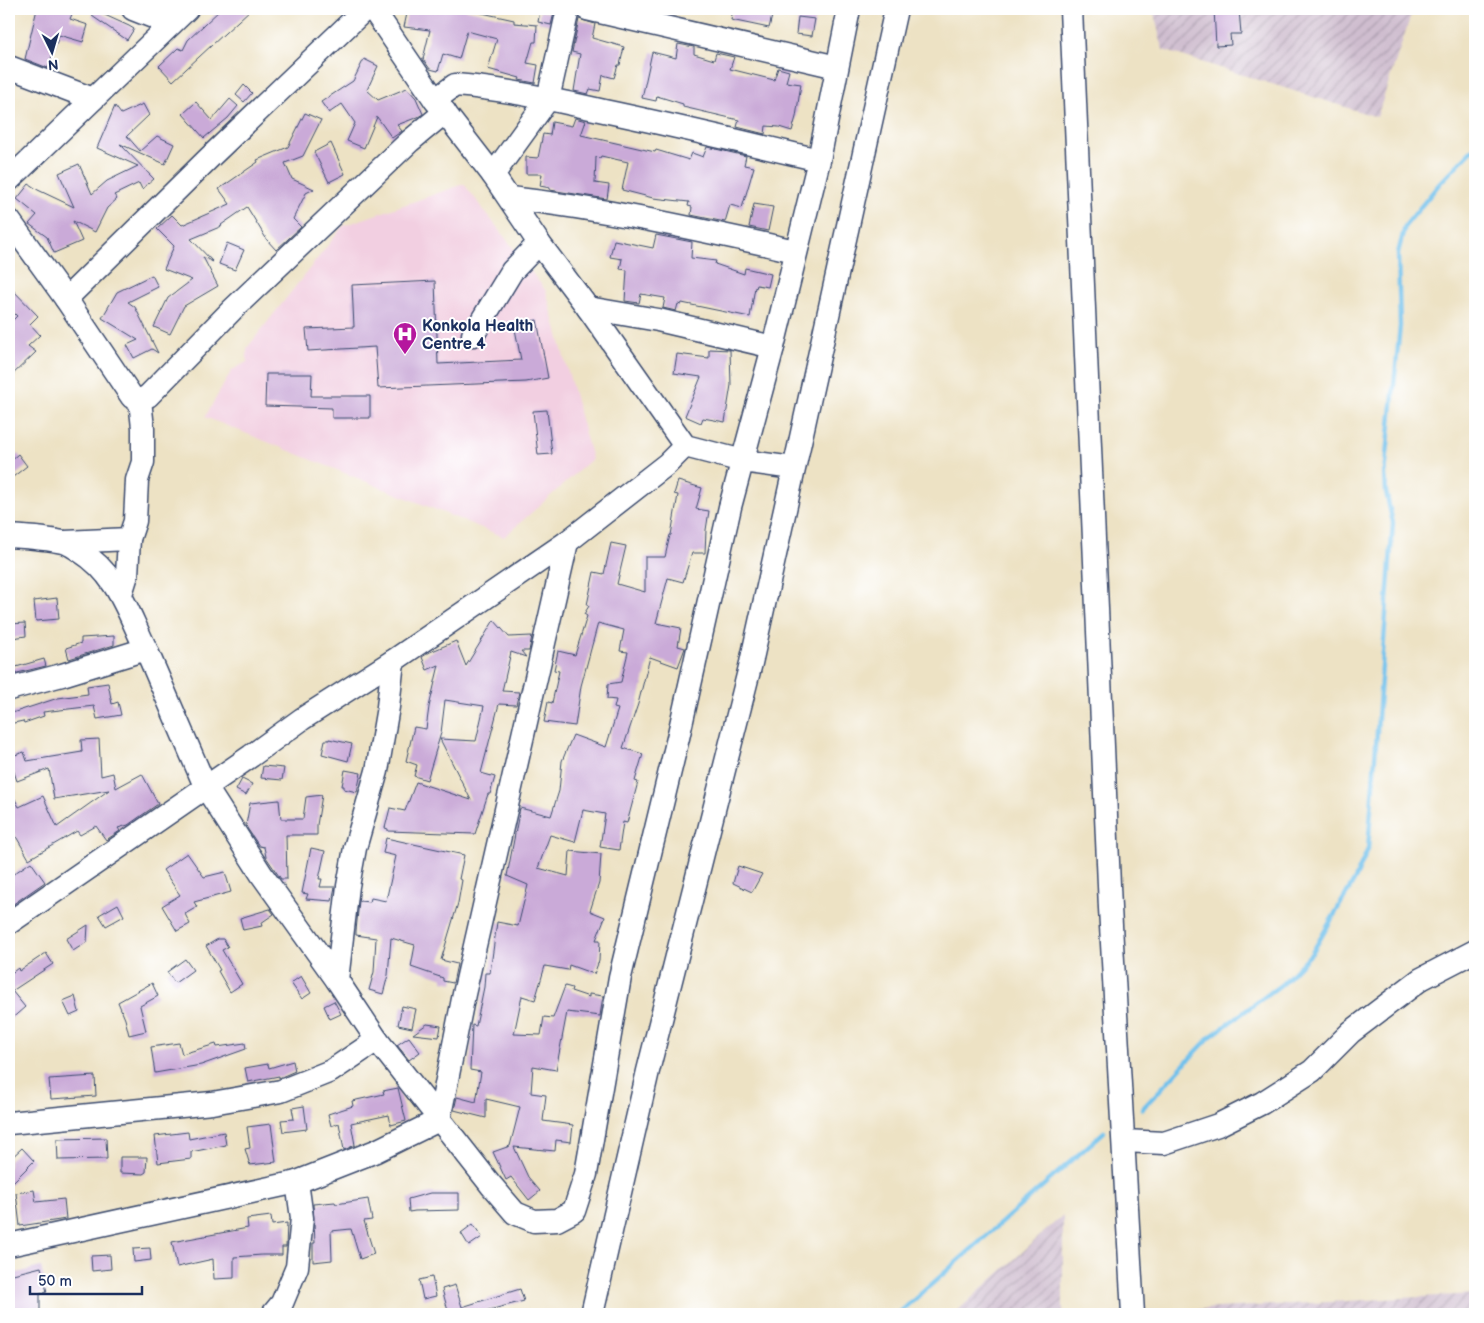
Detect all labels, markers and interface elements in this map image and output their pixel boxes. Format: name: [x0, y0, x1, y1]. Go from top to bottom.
north arrow: [28, 28, 78, 78]
text: N: [47, 56, 59, 73]
place label: Konkola Health Centre 4: [422, 317, 533, 354]
hospital icon: Konkola Health Centre 4: [392, 321, 418, 355]
scale bar: [30, 1263, 142, 1295]
text: 50 m: [38, 1272, 72, 1291]

